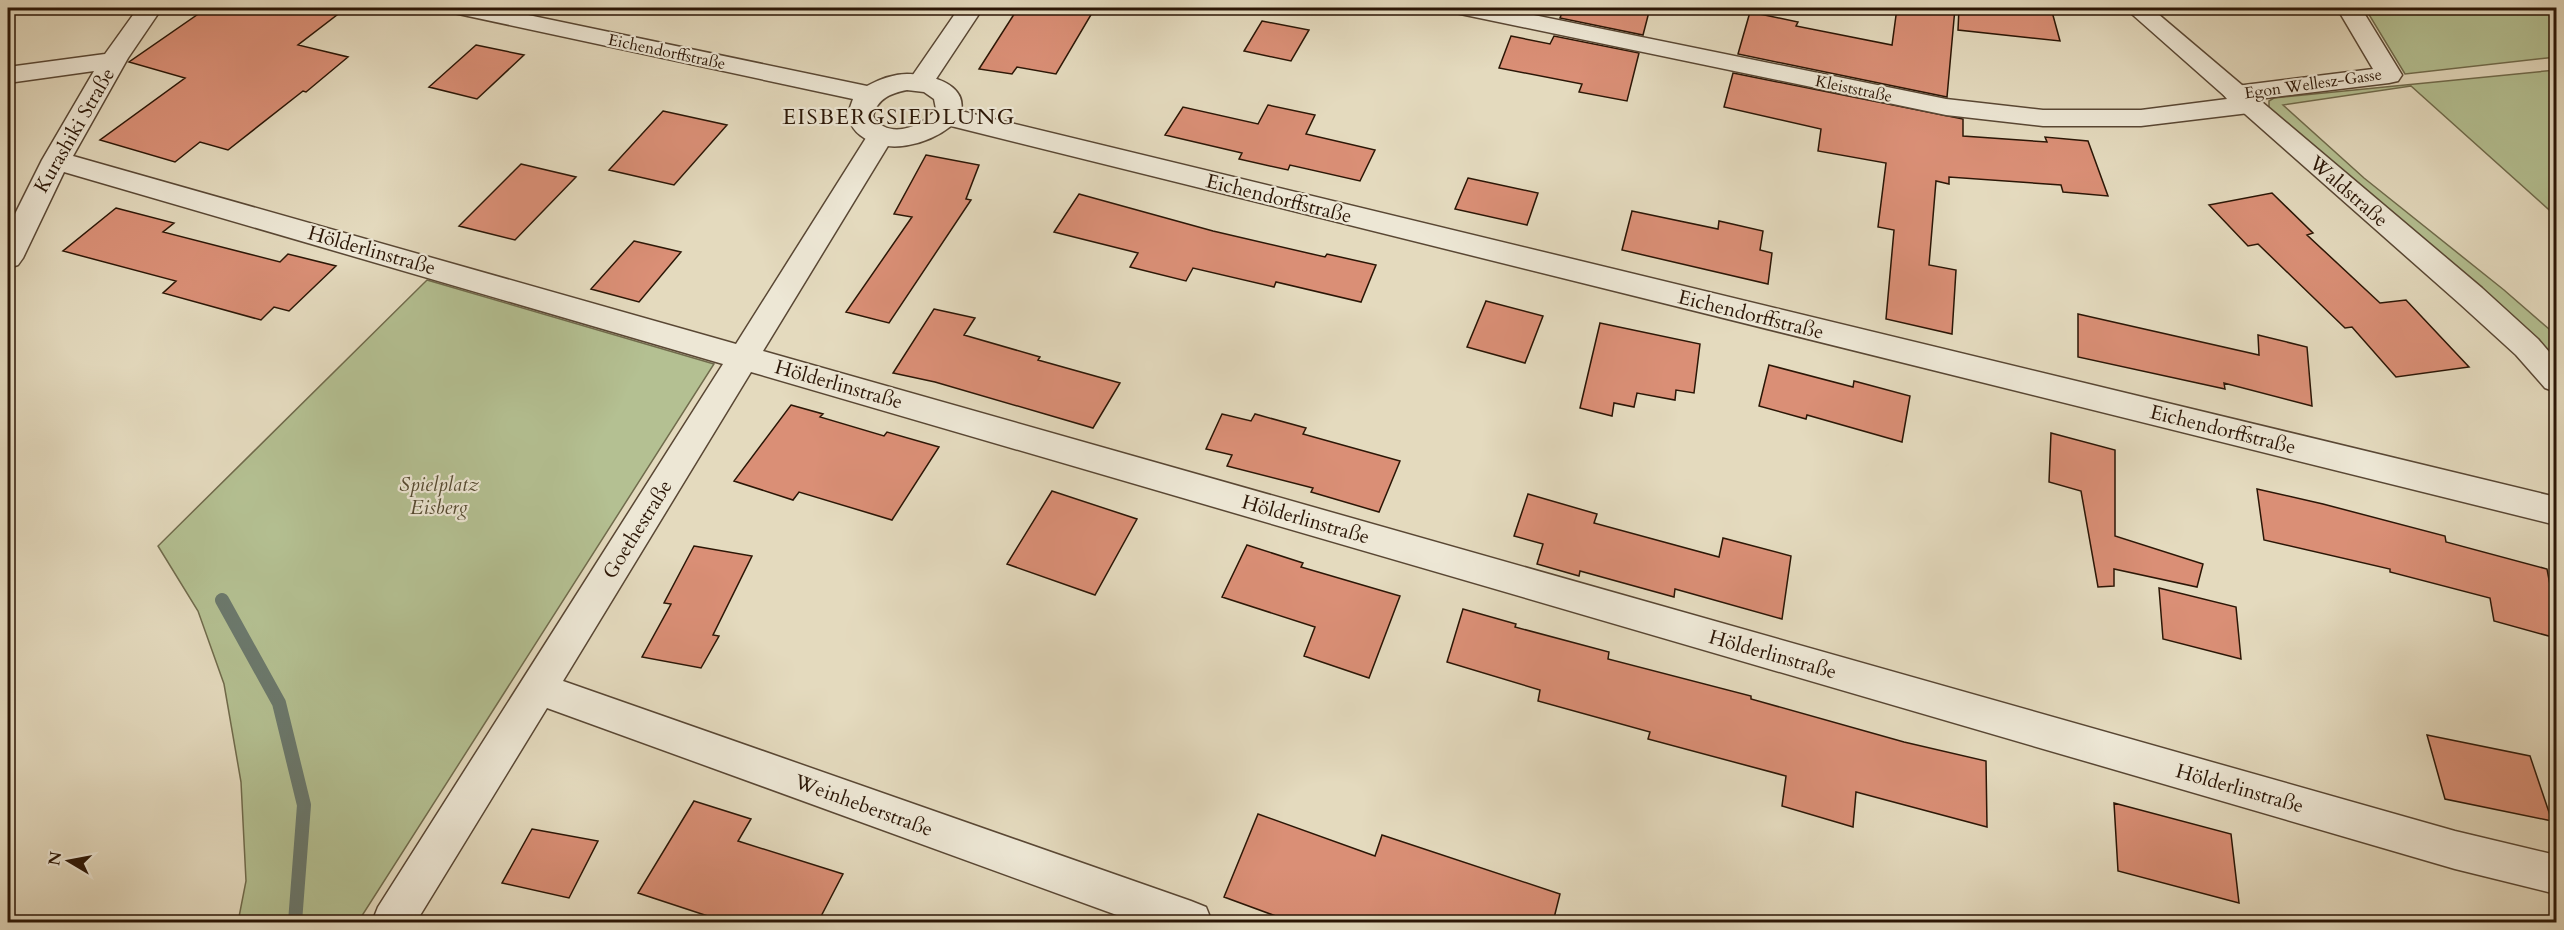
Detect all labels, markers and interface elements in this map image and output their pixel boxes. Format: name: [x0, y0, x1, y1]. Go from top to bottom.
street label: Eichendorffstraße: [606, 29, 727, 75]
street label: Kurashiki Straße: [28, 63, 121, 198]
street label: Egon Wellesz-Gasse: [2243, 63, 2383, 105]
street label: Kleiststraße: [1813, 70, 1894, 108]
district label: EISBERGSIEDLUNG: [782, 102, 1016, 132]
street label: Waldstraße: [2303, 149, 2394, 233]
street label: Eichendorffstraße: [1203, 167, 1355, 230]
street label: Hölderlinstraße: [305, 219, 439, 282]
street label: Eichendorffstraße: [1675, 283, 1827, 346]
street label: Hölderlinstraße: [772, 353, 906, 416]
street label: Eichendorffstraße: [2147, 398, 2299, 461]
park label: Spielplatz Eisberg: [399, 471, 480, 521]
street label: Goethestraße: [596, 475, 679, 584]
street label: Hölderlinstraße: [1239, 488, 1373, 551]
street label: Hölderlinstraße: [1706, 623, 1840, 686]
street label: Hölderlinstraße: [2173, 757, 2307, 820]
street label: Weinheberstraße: [790, 768, 937, 843]
north arrow: [39, 831, 99, 891]
text: N: [43, 850, 67, 867]

